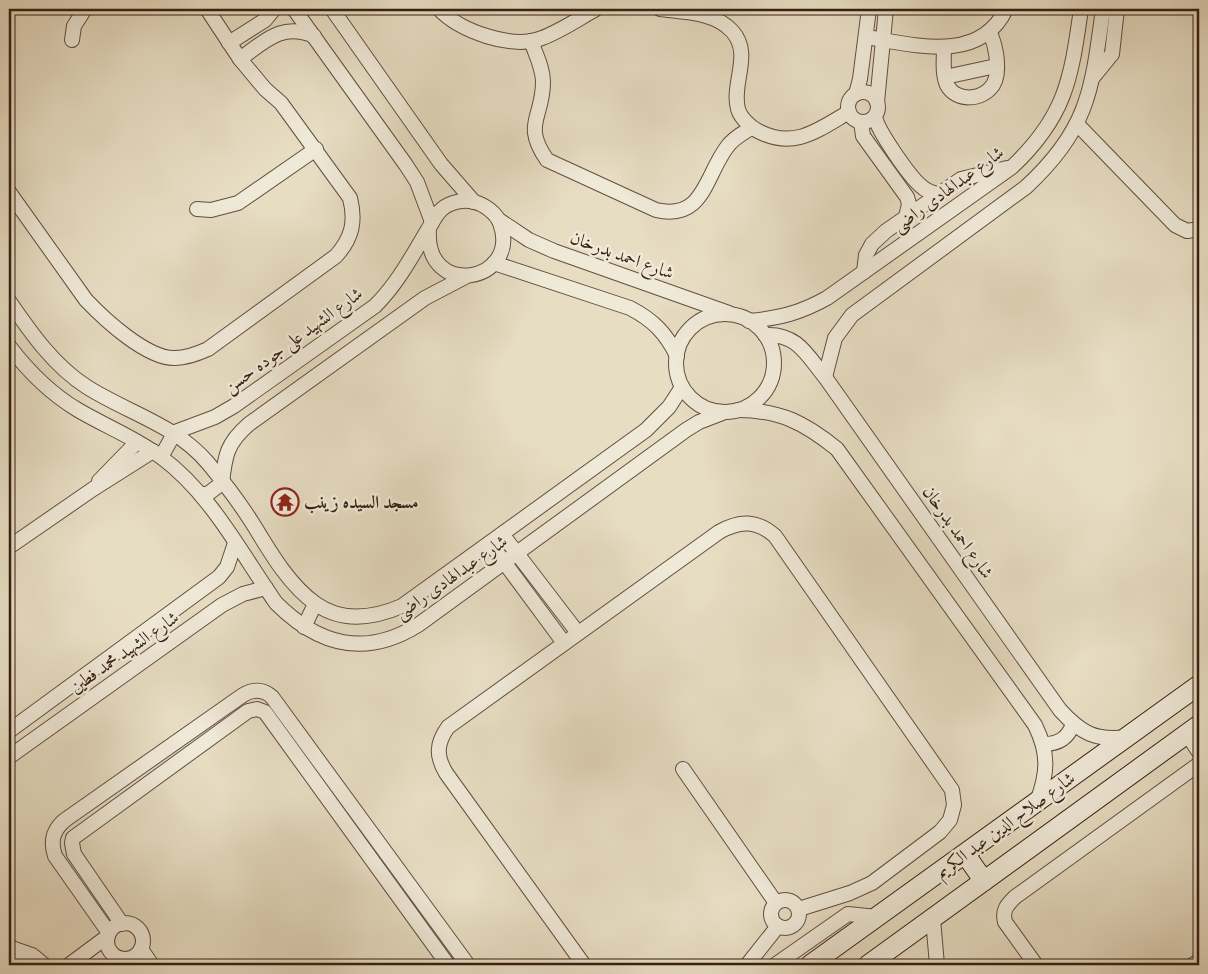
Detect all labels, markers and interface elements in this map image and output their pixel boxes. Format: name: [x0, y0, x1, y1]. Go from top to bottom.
street label: شارع عبدالهادى راضى: [888, 141, 1010, 240]
street label: شارع احمد بدرخان: [566, 226, 677, 288]
street label: شارع الشهيد على جوده حسن: [219, 282, 369, 401]
street label: شارع احمد بدرخان: [915, 481, 998, 585]
temple icon: مسجد السيده زينب: [270, 487, 300, 517]
place label: مسجد السيده زينب: [304, 491, 418, 517]
street label: شارع عبدالهادى راضى: [390, 530, 514, 627]
street label: شارع الشهيد محمد فطين: [65, 606, 185, 701]
street label: شارع صلاح الدين عبد الكريم: [931, 767, 1082, 887]

